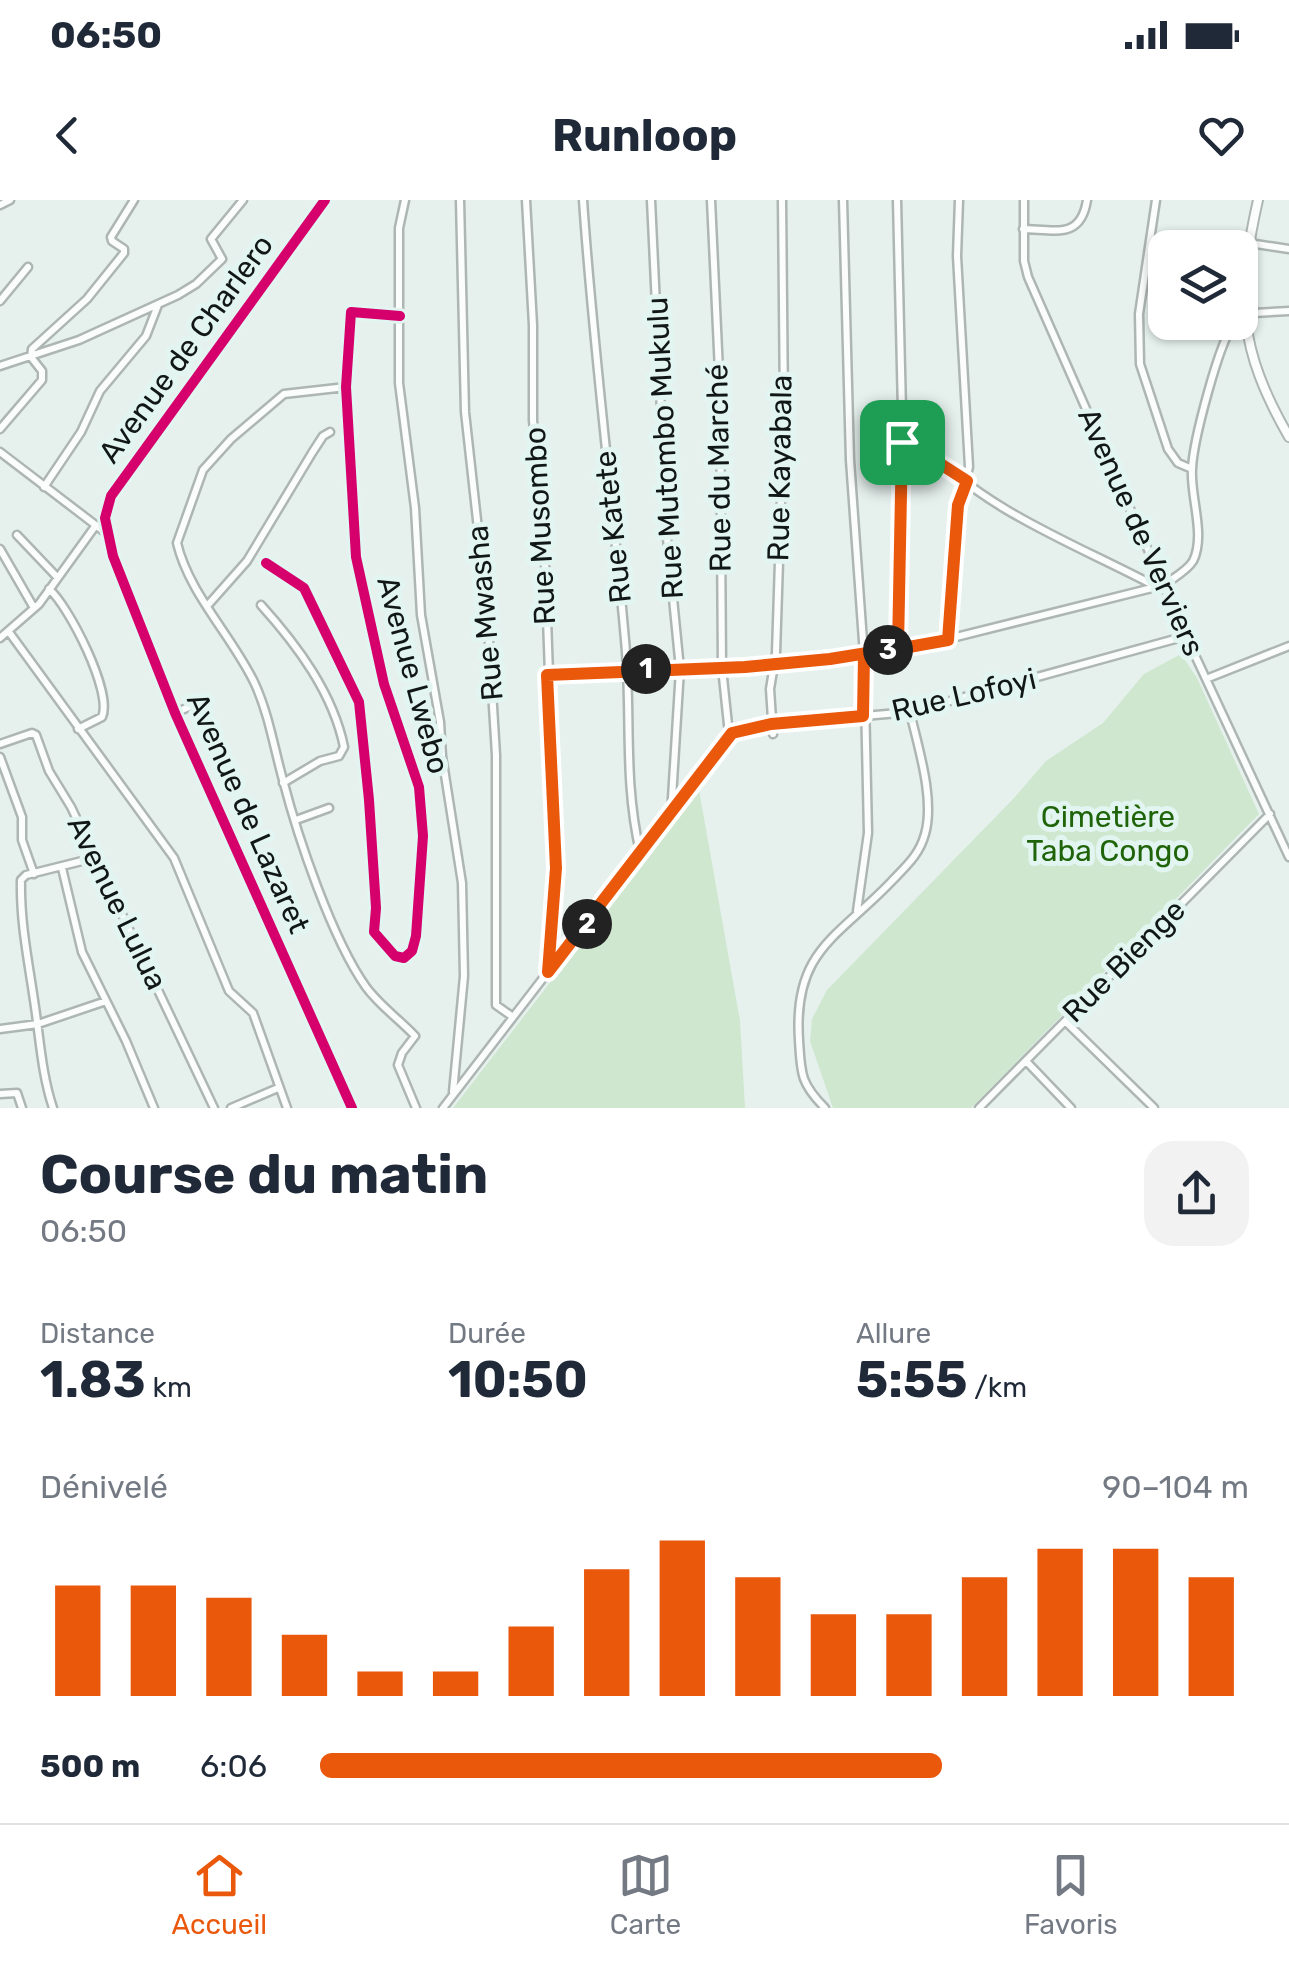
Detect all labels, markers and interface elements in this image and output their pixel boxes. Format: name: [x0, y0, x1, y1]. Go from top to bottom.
text: 06:50: [50, 12, 162, 58]
icon: back: [40, 108, 95, 163]
icon: heart: [1194, 108, 1249, 163]
text: Runloop: [552, 109, 737, 162]
street label: Avenue de Charlero: [91, 228, 281, 470]
map controls: [1148, 230, 1258, 340]
button: layers: [1148, 230, 1258, 340]
street label: Rue Mutombo Mukulu: [639, 296, 691, 600]
street label: Rue du Marché: [699, 364, 739, 572]
street label: Rue Kayabala: [760, 374, 800, 562]
pin: [860, 400, 945, 485]
street label: Avenue de Verviers: [1070, 403, 1212, 661]
icon: arrive: [875, 415, 930, 470]
street label: Rue Musombo: [517, 426, 563, 626]
street label: Rue Katete: [587, 449, 639, 605]
street label: Rue Mwasha: [459, 524, 511, 702]
street label: Avenue Lwebo: [369, 572, 457, 778]
pin: 3: [863, 625, 913, 675]
text: 3: [879, 633, 897, 666]
pin: 1: [621, 644, 671, 694]
text: 1: [639, 652, 653, 685]
street label: Rue Lofoyi: [888, 661, 1040, 729]
street label: Avenue de Lazaret: [179, 687, 317, 939]
park label: Cimetière Taba Congo: [1026, 799, 1190, 869]
street label: Avenue Lulua: [59, 810, 175, 996]
street label: Rue Bienge: [1055, 892, 1193, 1030]
pin: 2: [562, 899, 612, 949]
text: 2: [578, 907, 596, 940]
button: share: [1144, 1141, 1249, 1246]
text: Course du matin: [40, 1142, 488, 1207]
text: 06:50: [40, 1212, 127, 1250]
text: Distance: [40, 1317, 155, 1350]
text: Durée: [448, 1317, 526, 1350]
text: Allure: [856, 1317, 931, 1350]
text: 1.83: [40, 1350, 146, 1410]
text: 10:50: [448, 1350, 588, 1410]
text: 5:55: [856, 1350, 968, 1410]
text: km: [146, 1371, 192, 1404]
text: /km: [968, 1371, 1027, 1404]
text: Dénivelé: [40, 1468, 168, 1506]
text: 90–104 m: [1102, 1468, 1249, 1506]
text: 500 m: [40, 1747, 140, 1785]
text: 6:06: [200, 1747, 267, 1785]
tab: Accueil: [171, 1848, 267, 1941]
tab: Carte: [610, 1848, 681, 1941]
tab: Favoris: [1024, 1848, 1118, 1941]

